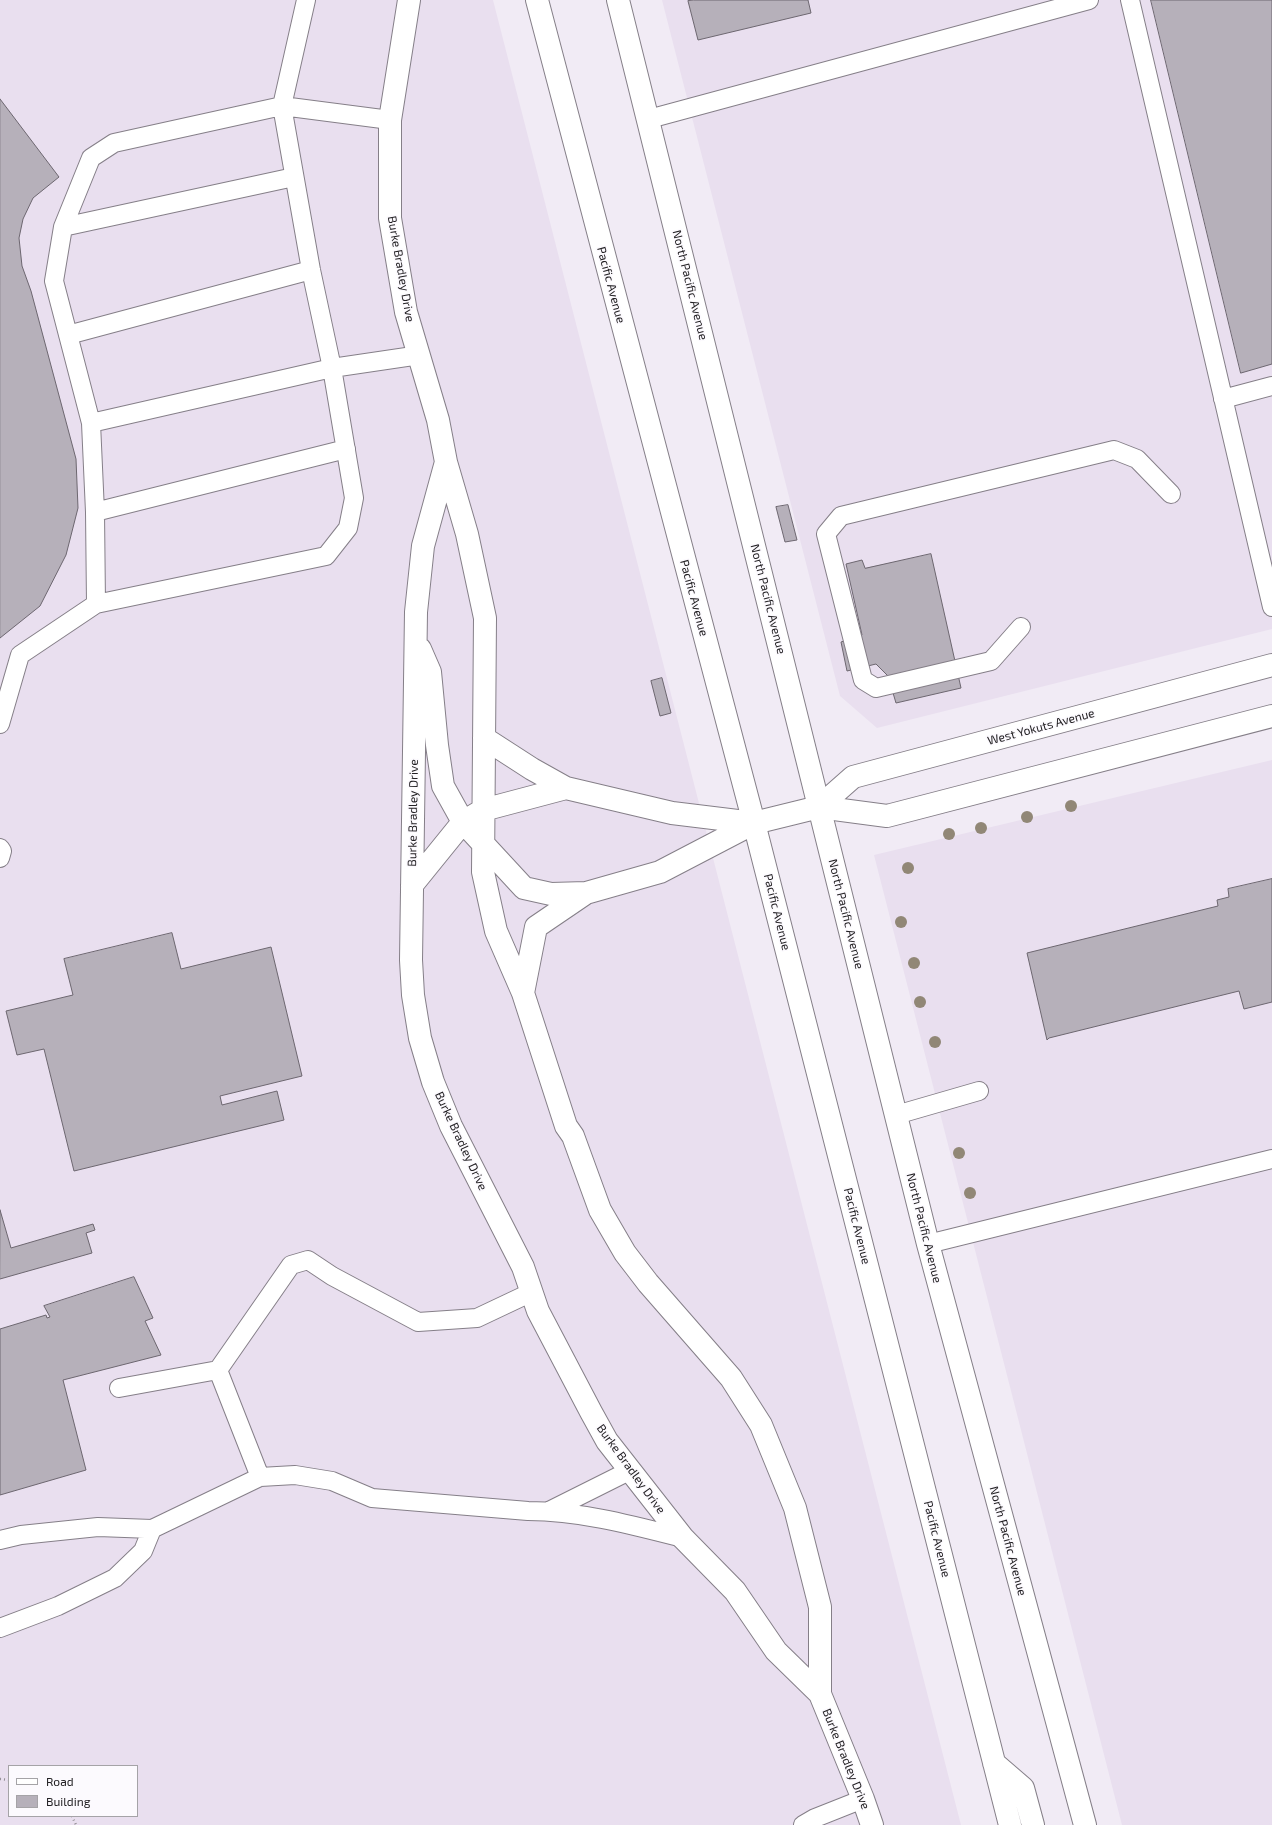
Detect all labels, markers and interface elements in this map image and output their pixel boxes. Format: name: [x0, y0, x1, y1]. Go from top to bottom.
street label: Burke Bradley Drive: [385, 215, 417, 323]
street label: North Pacific Avenue: [669, 229, 711, 341]
street label: Pacific Avenue: [594, 245, 628, 325]
street label: North Pacific Avenue: [747, 543, 789, 655]
street label: Pacific Avenue: [677, 558, 711, 638]
street label: West Yokuts Avenue: [986, 706, 1096, 748]
street label: Burke Bradley Drive: [405, 759, 421, 867]
street label: North Pacific Avenue: [825, 858, 867, 970]
street label: Pacific Avenue: [761, 872, 793, 952]
street label: Burke Bradley Drive: [432, 1089, 490, 1193]
street label: North Pacific Avenue: [903, 1172, 945, 1284]
street label: Pacific Avenue: [841, 1186, 873, 1266]
street label: Burke Bradley Drive: [594, 1421, 668, 1517]
street label: North Pacific Avenue: [986, 1485, 1030, 1597]
street label: Pacific Avenue: [921, 1499, 953, 1579]
street label: Burke Bradley Drive: [819, 1707, 873, 1811]
legend: [8, 1765, 138, 1817]
text: Road: [46, 1774, 74, 1788]
text: Building: [46, 1794, 90, 1808]

